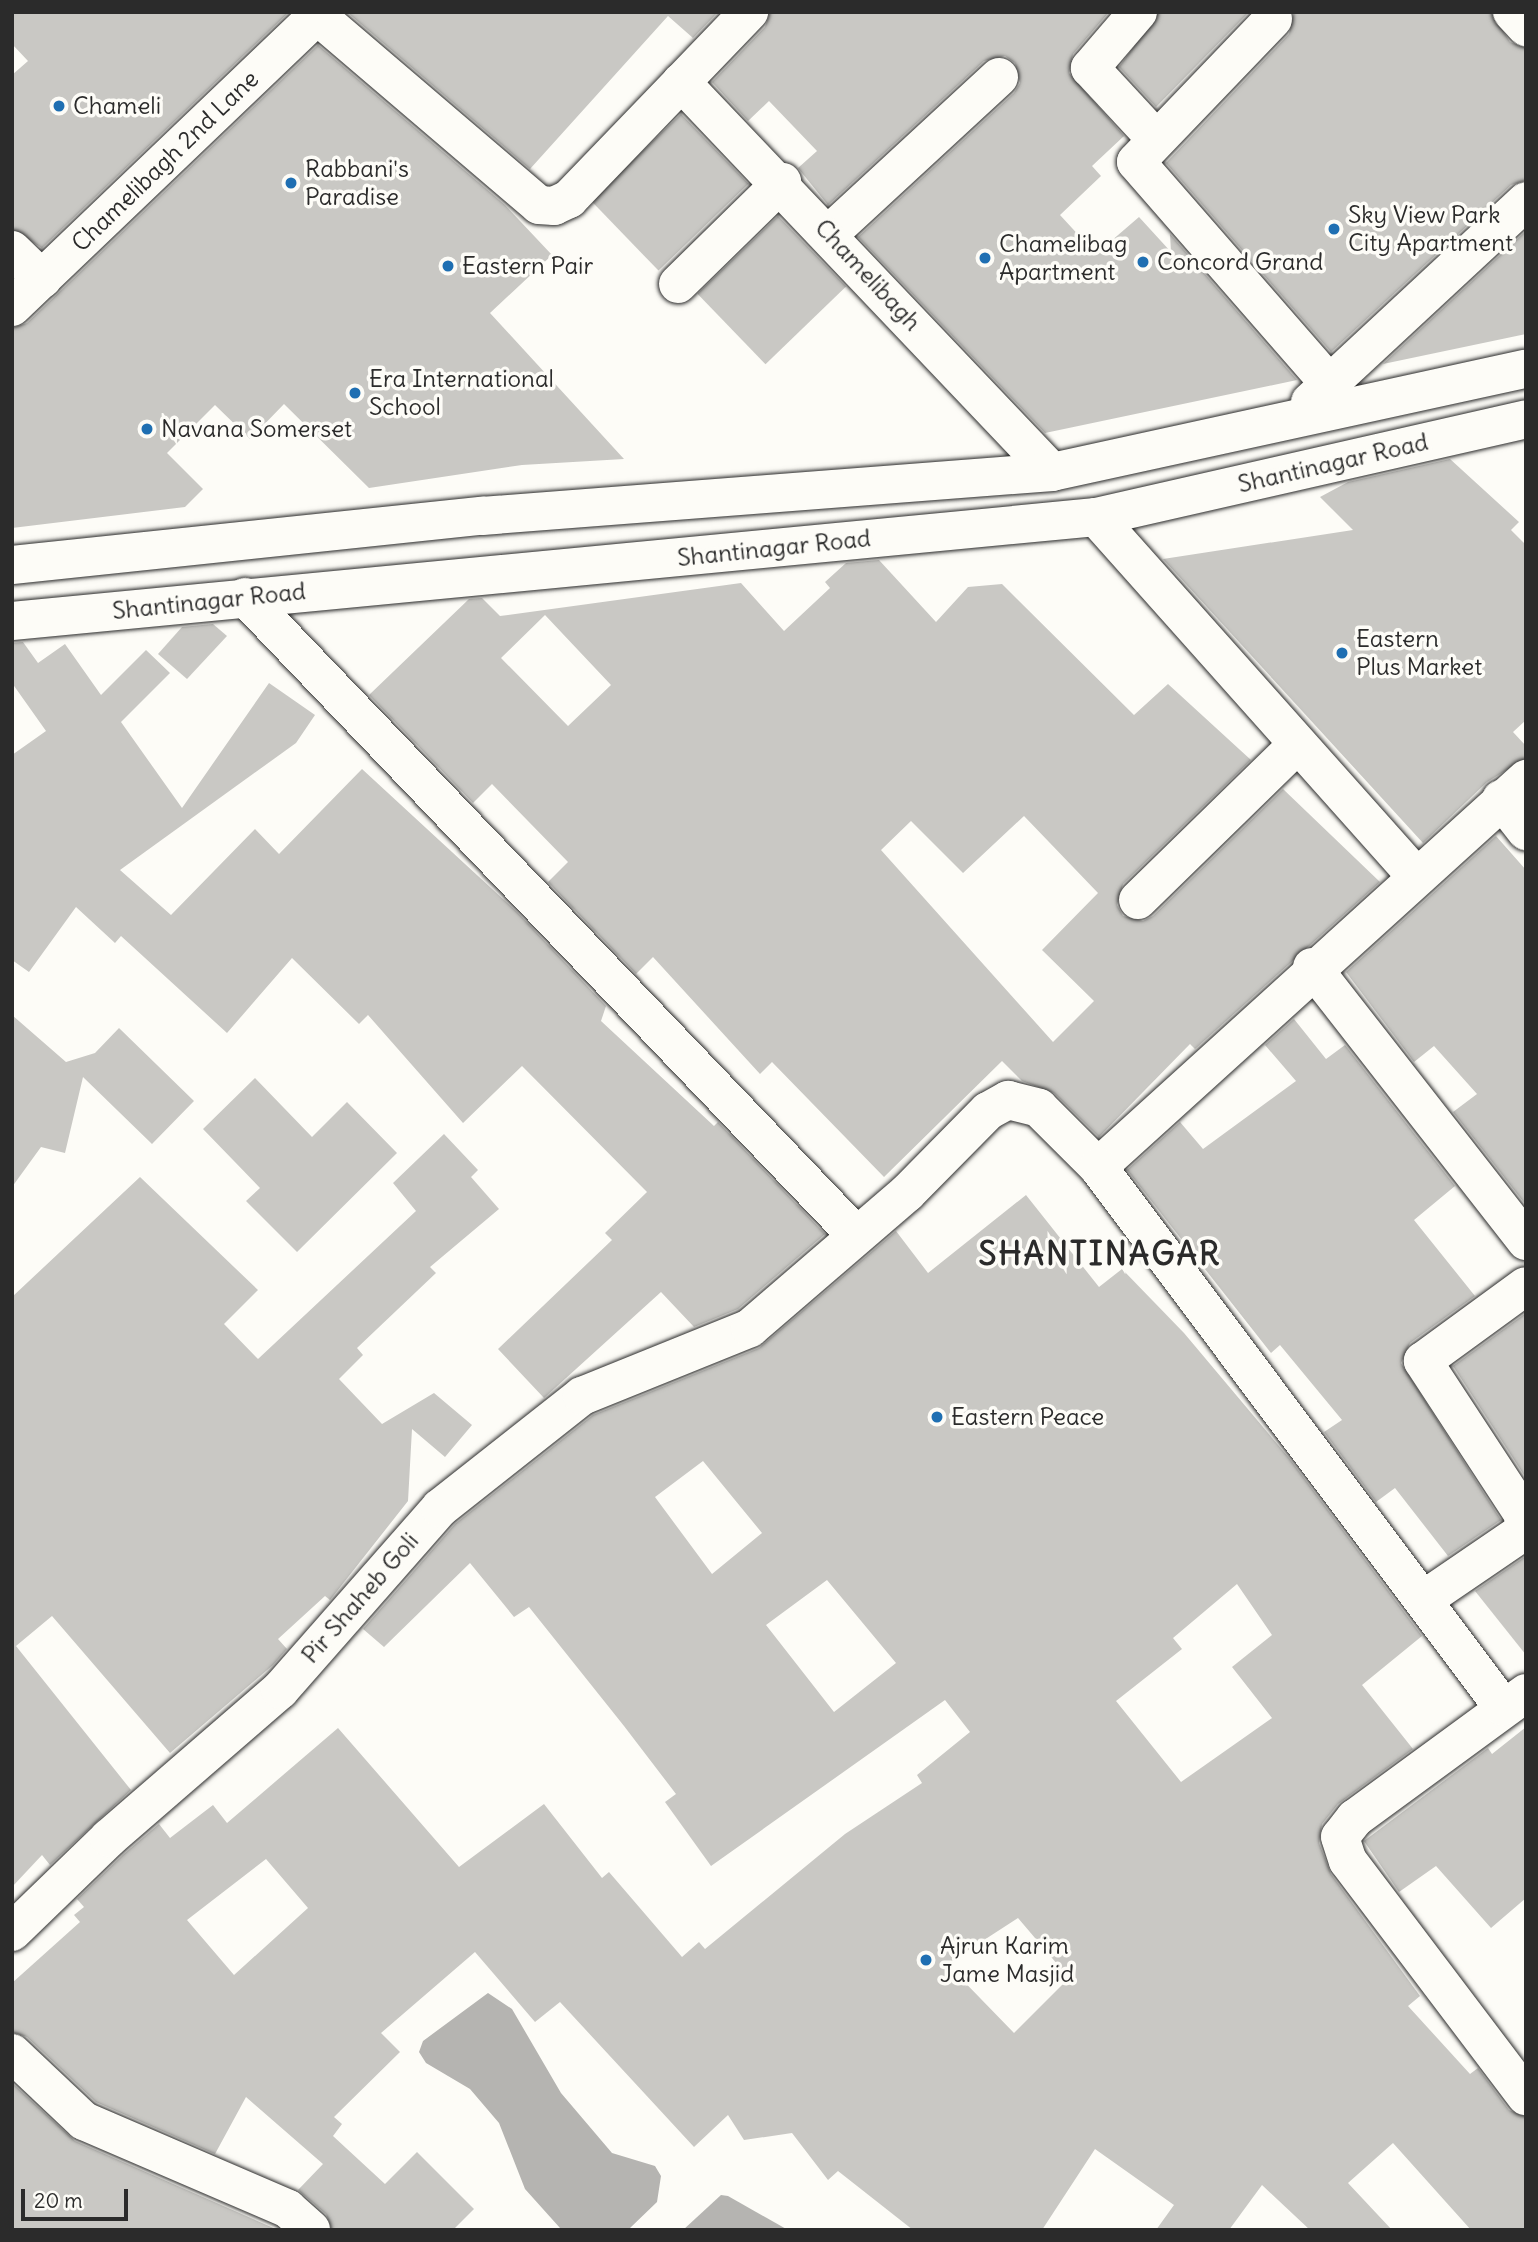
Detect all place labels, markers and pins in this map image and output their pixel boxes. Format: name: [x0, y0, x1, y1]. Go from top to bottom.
place label: Chameli: [73, 92, 161, 120]
marker: Chameli: [51, 98, 67, 114]
place label: Rabbani's Paradise: [305, 155, 409, 211]
marker: Rabbani's Paradise: [283, 175, 299, 191]
place label: Sky View Park City Apartment: [1348, 201, 1513, 257]
marker: Sky View Park City Apartment: [1326, 221, 1342, 237]
place label: Chamelibag Apartment: [999, 230, 1127, 286]
place label: Concord Grand: [1157, 248, 1323, 276]
marker: Chamelibag Apartment: [977, 250, 993, 266]
place label: Eastern Pair: [462, 252, 593, 280]
marker: Concord Grand: [1135, 254, 1151, 270]
marker: Eastern Pair: [440, 258, 456, 274]
place label: Era International School: [369, 365, 554, 421]
marker: Era International School: [347, 385, 363, 401]
place label: Navana Somerset: [161, 415, 352, 443]
marker: Navana Somerset: [139, 421, 155, 437]
place label: Eastern Plus Market: [1356, 625, 1482, 681]
marker: Eastern Plus Market: [1334, 645, 1350, 661]
place label: Eastern Peace: [951, 1403, 1104, 1431]
marker: Eastern Peace: [929, 1409, 945, 1425]
place label: Ajrun Karim Jame Masjid: [940, 1932, 1074, 1988]
marker: Ajrun Karim Jame Masjid: [918, 1952, 934, 1968]

